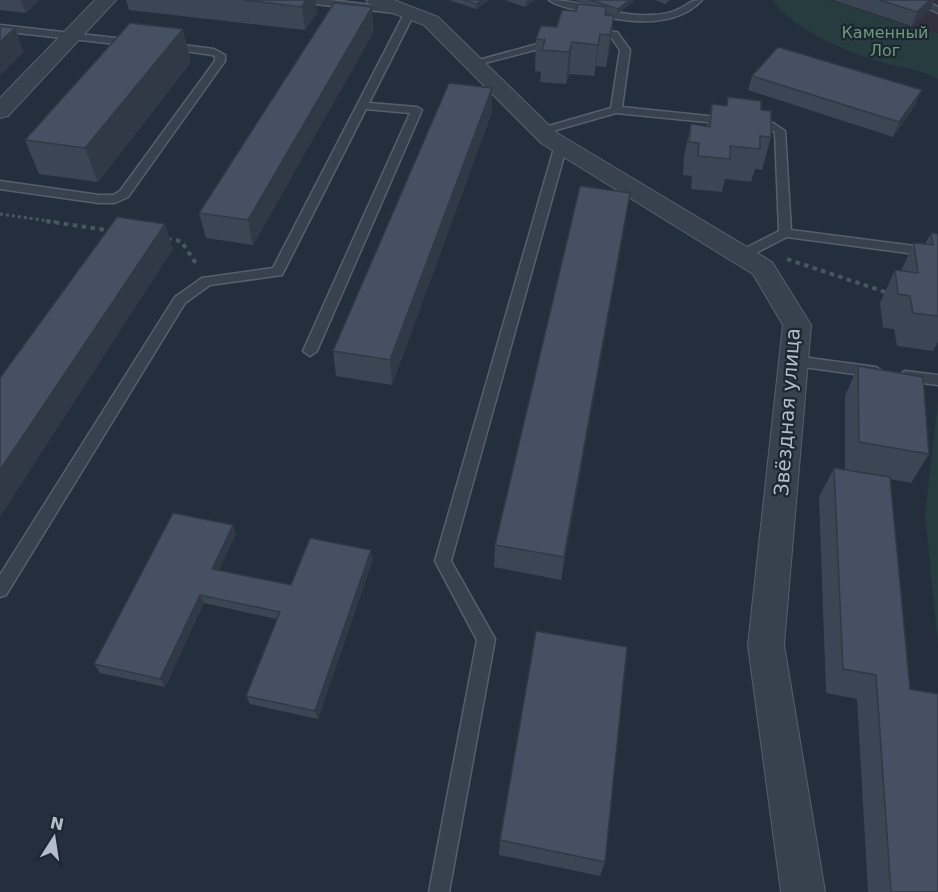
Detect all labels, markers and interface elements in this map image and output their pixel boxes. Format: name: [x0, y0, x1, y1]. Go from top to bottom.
park label: Каменный Лог: [841, 23, 929, 60]
street label: Звёздная улица: [769, 327, 805, 497]
north arrow: [24, 808, 84, 868]
text: N: [48, 813, 66, 835]

